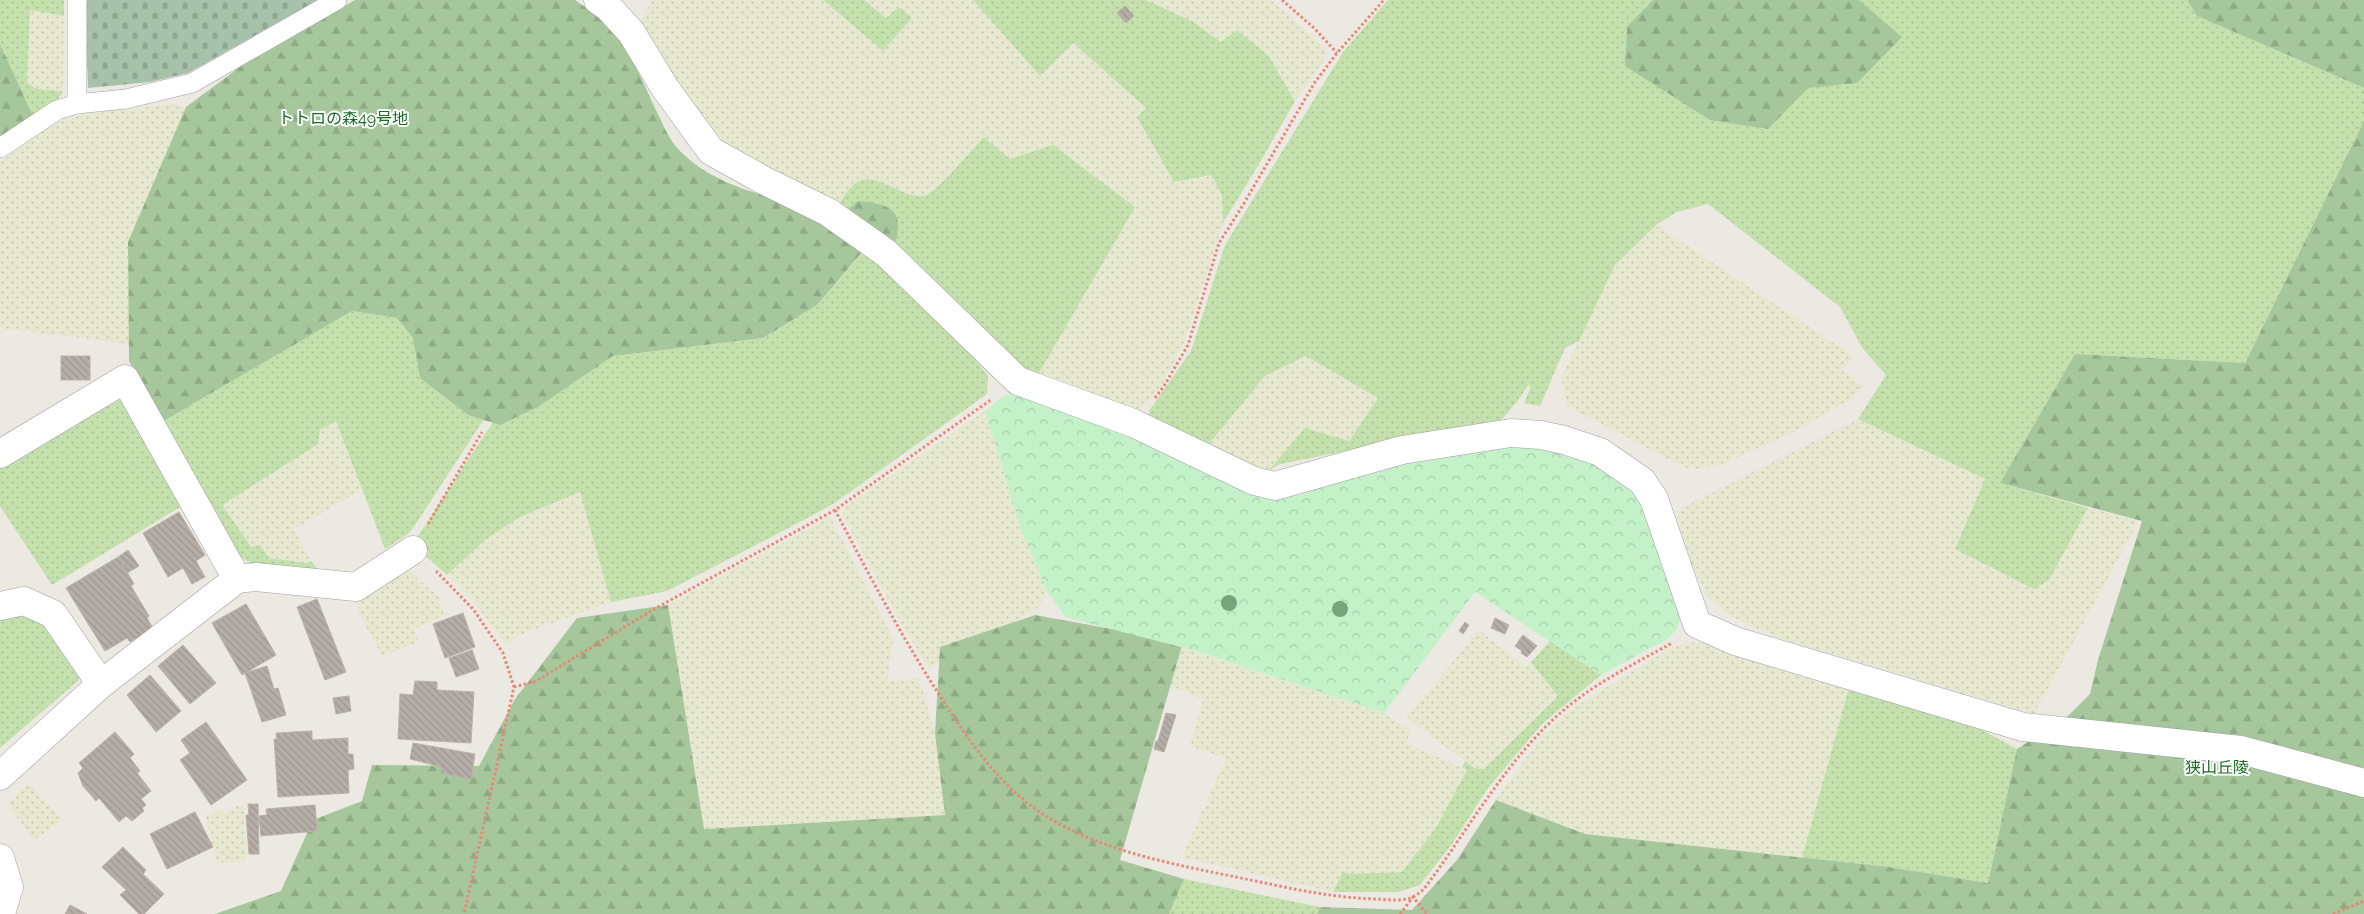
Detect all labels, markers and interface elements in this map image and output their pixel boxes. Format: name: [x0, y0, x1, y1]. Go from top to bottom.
park label: トトロの森49号地: [278, 109, 408, 128]
park label: 狭山丘陵: [2185, 758, 2249, 777]

